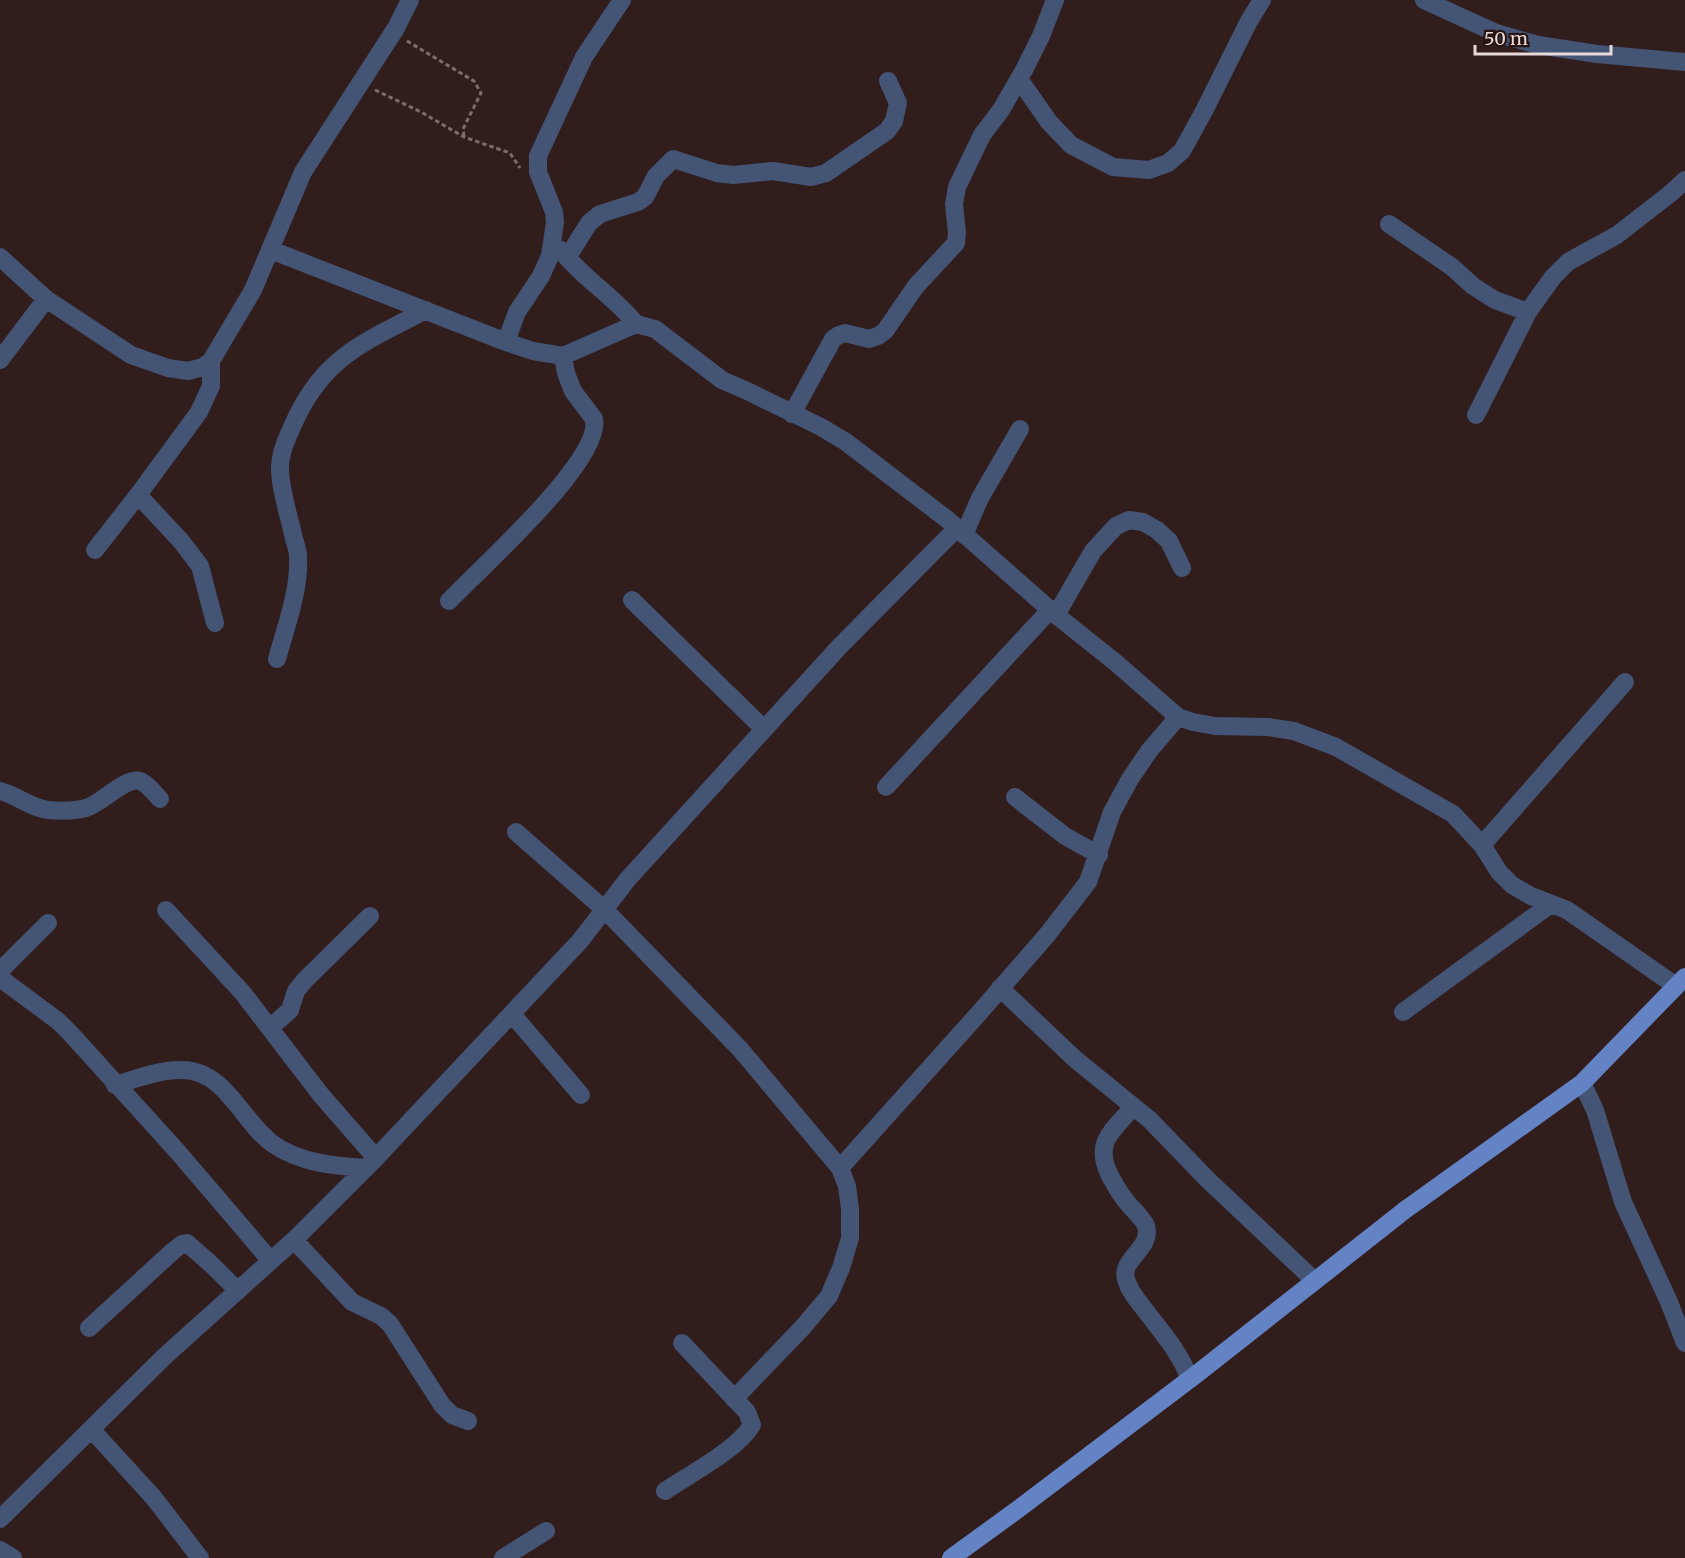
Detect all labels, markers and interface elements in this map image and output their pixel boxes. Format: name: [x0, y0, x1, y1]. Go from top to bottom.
scale bar: [1475, 18, 1612, 56]
text: 50 m: [1484, 27, 1528, 50]

